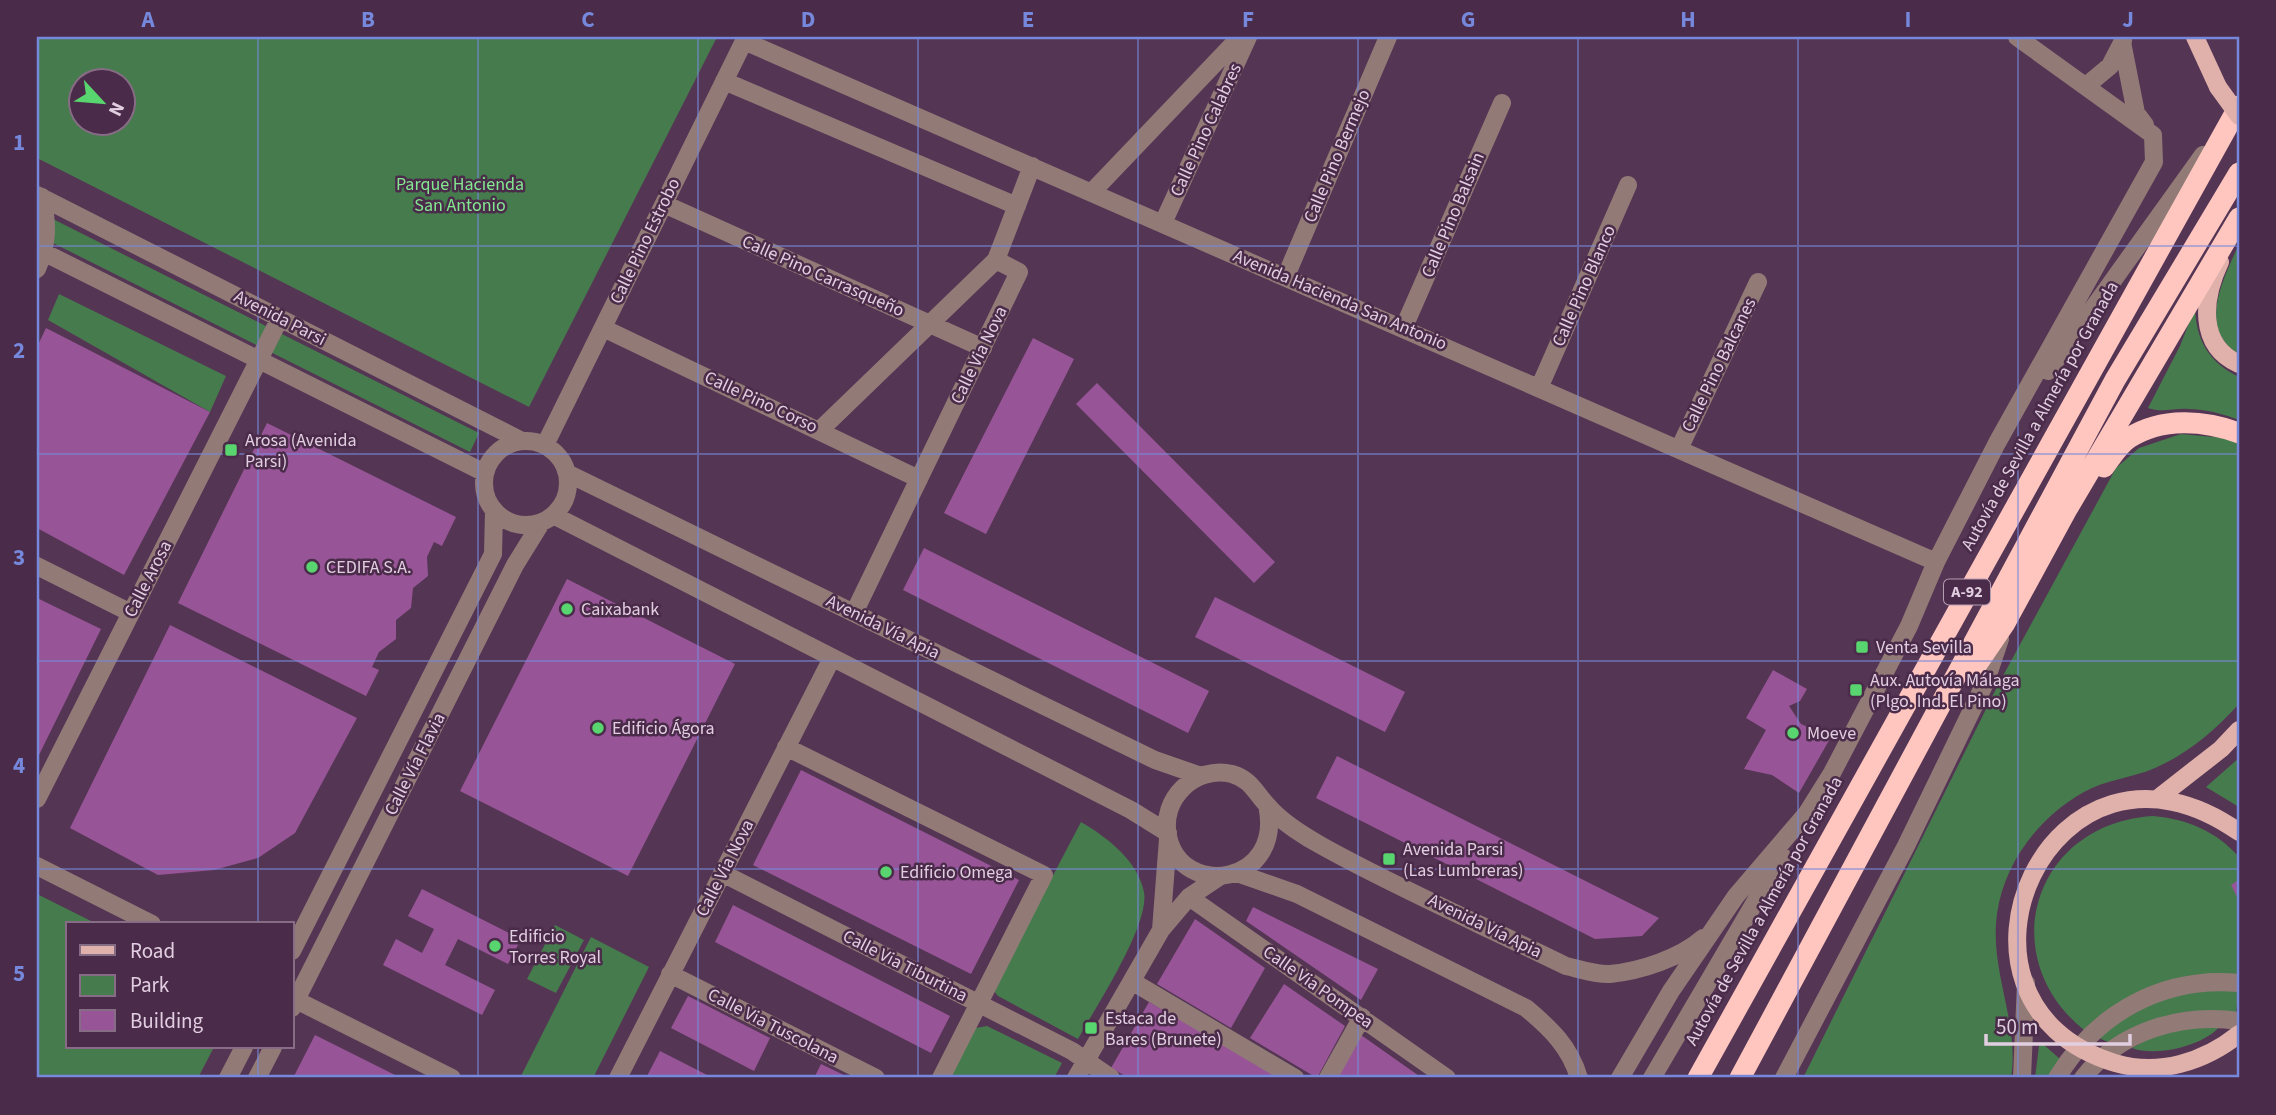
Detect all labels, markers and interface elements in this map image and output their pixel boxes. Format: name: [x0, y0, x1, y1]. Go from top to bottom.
text: A: [140, 3, 155, 36]
text: B: [361, 3, 375, 36]
text: C: [581, 3, 595, 36]
text: D: [801, 3, 815, 36]
text: E: [1022, 3, 1034, 36]
text: F: [1242, 3, 1254, 36]
text: G: [1461, 3, 1475, 36]
text: H: [1680, 3, 1696, 36]
text: I: [1905, 3, 1911, 36]
text: J: [2122, 3, 2134, 36]
street label: Calle Pino Calabres: [1164, 59, 1248, 201]
north arrow: [66, 66, 136, 136]
street label: Calle Pino Bermejo: [1298, 85, 1376, 227]
text: N: [101, 97, 131, 120]
text: 1: [13, 126, 25, 159]
street label: Calle Pino Balsain: [1415, 148, 1491, 282]
park label: Parque Hacienda San Antonio: [396, 172, 524, 218]
street label: Calle Pino Estrobo: [604, 174, 686, 308]
street label: Calle Pino Blanco: [1546, 221, 1622, 351]
street label: Calle Pino Carrasqueño: [738, 229, 908, 323]
street label: Avenida Hacienda San Antonio: [1229, 244, 1451, 356]
street label: Autovía de Sevilla a Almería por Granada: [1955, 277, 2125, 555]
street label: Avenida Parsi: [230, 284, 330, 352]
street label: Calle Pino Balcanes: [1676, 294, 1762, 436]
street label: Calle Via Nova: [945, 302, 1013, 408]
text: 2: [13, 334, 25, 367]
street label: Calle Pino Corso: [700, 365, 822, 439]
place label: Arosa (Avenida Parsi): [245, 428, 356, 474]
marker: Arosa (Avenida Parsi): [223, 442, 239, 458]
street label: Calle Arosa: [118, 536, 178, 622]
text: 3: [13, 541, 25, 574]
place label: CEDIFA S.A.: [326, 555, 412, 580]
marker: CEDIFA S.A.: [304, 559, 320, 575]
road number: A-92: [1944, 580, 1990, 604]
street label: Avenida Vía Apia: [822, 589, 944, 665]
place label: Caixabank: [581, 597, 659, 622]
marker: Caixabank: [559, 601, 575, 617]
place label: Venta Sevilla: [1876, 635, 1972, 660]
marker: Venta Sevilla: [1854, 639, 1870, 655]
place label: Aux. Autovía Málaga (Plgo. Ind. El Pino): [1870, 668, 2020, 714]
marker: Aux. Autovía Málaga (Plgo. Ind. El Pino): [1848, 682, 1864, 698]
street label: Calle Vía Flavia: [378, 708, 452, 820]
place label: Edificio Ágora: [612, 716, 715, 741]
marker: Edificio Ágora: [590, 720, 606, 736]
place label: Moeve: [1807, 721, 1856, 746]
marker: Moeve: [1785, 725, 1801, 741]
text: 4: [13, 749, 25, 782]
street label: Autovía de Sevilla a Almería por Granada: [1679, 772, 1849, 1050]
street label: Calle Via Nova: [690, 815, 760, 921]
place label: Avenida Parsi (Las Lumbreras): [1403, 837, 1524, 883]
marker: Avenida Parsi (Las Lumbreras): [1381, 851, 1397, 867]
place label: Edificio Omega: [900, 860, 1013, 885]
marker: Edificio Omega: [878, 864, 894, 880]
street label: Avenida Vía Apia: [1424, 888, 1546, 964]
legend: [66, 922, 294, 1048]
place label: Edificio Torres Royal: [509, 924, 601, 970]
street label: Calle Via Tiburtina: [838, 924, 972, 1008]
text: Road: [130, 936, 175, 966]
marker: Edificio Torres Royal: [487, 938, 503, 954]
street label: Calle Via Pompea: [1258, 940, 1378, 1034]
text: 5: [13, 957, 25, 990]
text: Park: [130, 970, 170, 1000]
street label: Calle Via Tuscolana: [703, 982, 843, 1070]
scale bar: [1986, 1003, 2129, 1047]
text: Building: [130, 1006, 204, 1036]
place label: Estaca de Bares (Brunete): [1105, 1006, 1222, 1052]
text: 50 m: [1996, 1012, 2038, 1042]
marker: Estaca de Bares (Brunete): [1083, 1020, 1099, 1036]

